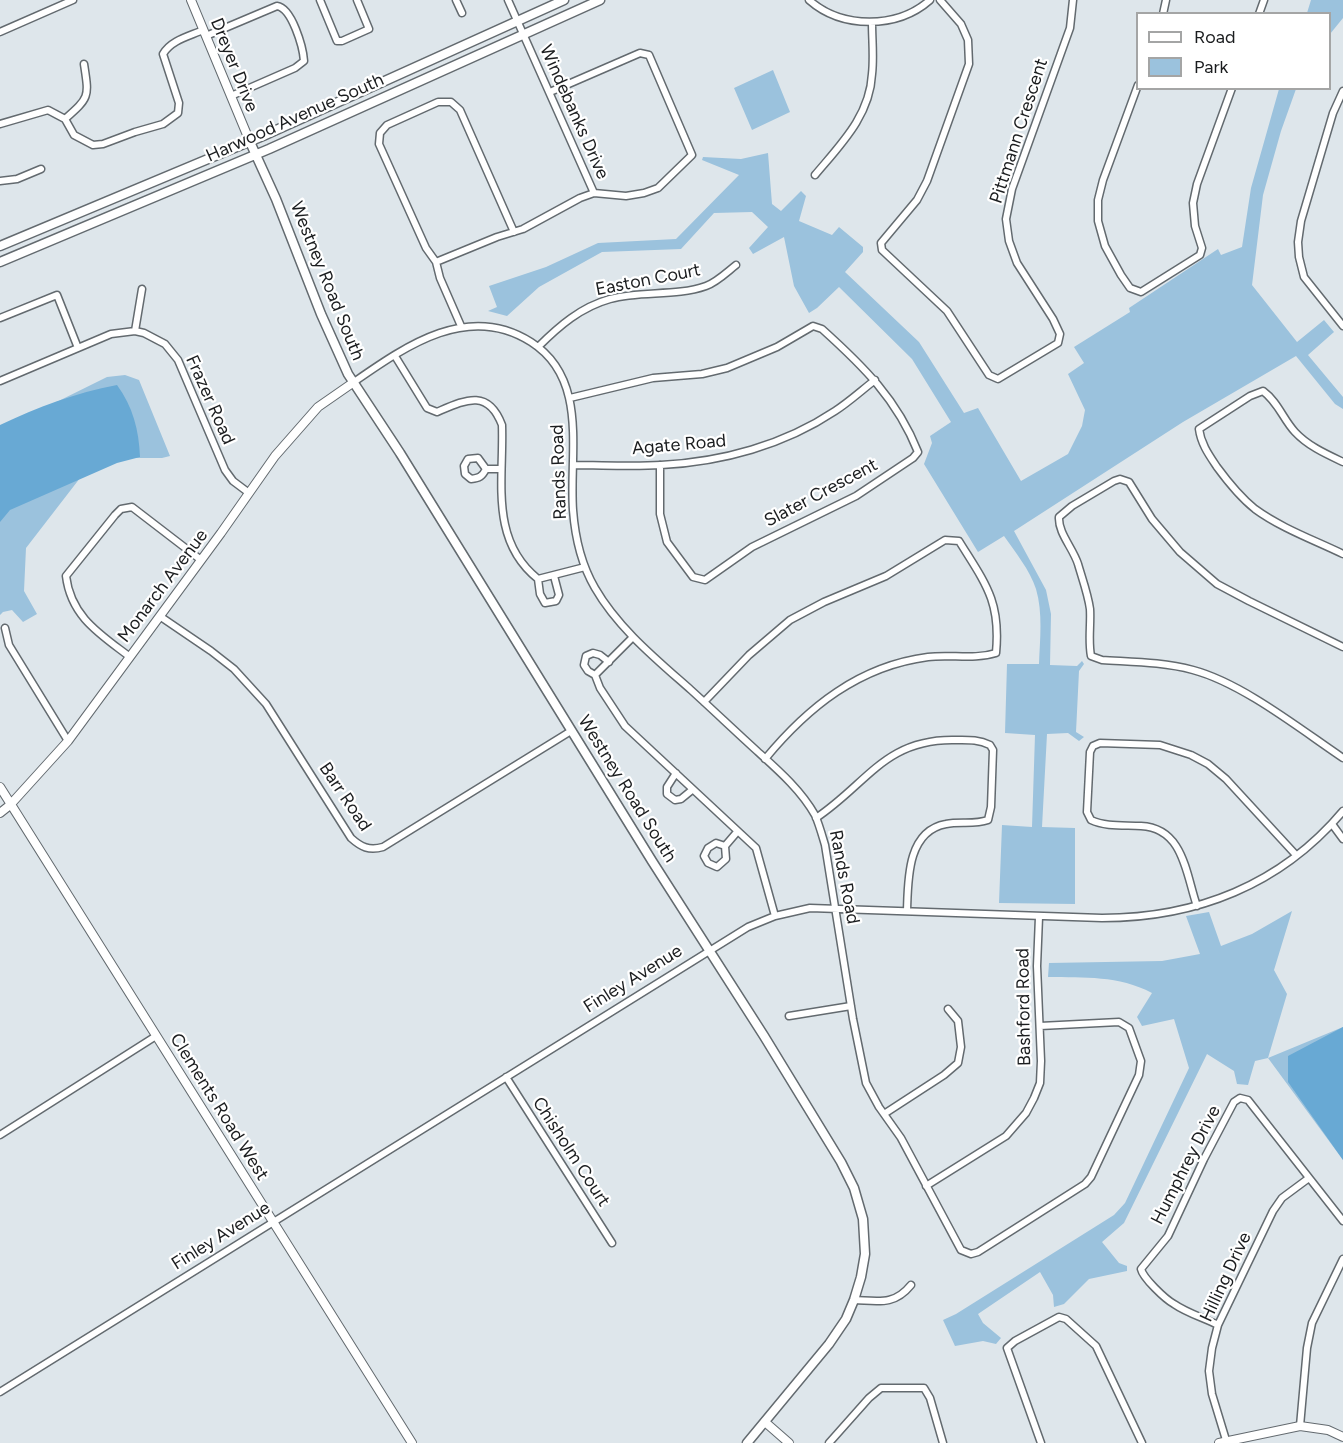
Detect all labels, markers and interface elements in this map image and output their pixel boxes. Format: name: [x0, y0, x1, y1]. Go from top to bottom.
legend: [1136, 12, 1331, 90]
street label: Dreyer Drive: [205, 15, 263, 115]
text: Road: [1194, 26, 1235, 48]
street label: Windebanks Drive: [535, 41, 613, 183]
street label: Pittmann Crescent: [985, 56, 1053, 206]
text: Park: [1194, 56, 1228, 78]
street label: Harwood Avenue South: [203, 69, 387, 167]
street label: Westney Road South: [285, 198, 369, 364]
street label: Easton Court: [594, 259, 702, 301]
street label: Frazer Road: [181, 352, 239, 448]
street label: Rands Road: [547, 424, 571, 520]
street label: Agate Road: [631, 430, 727, 460]
street label: Slater Crescent: [761, 454, 881, 532]
street label: Monarch Avenue: [113, 525, 213, 647]
street label: Westney Road South: [573, 711, 681, 867]
street label: Barr Road: [314, 759, 376, 835]
street label: Rands Road: [824, 828, 864, 926]
street label: Finley Avenue: [580, 940, 686, 1018]
street label: Bashford Road: [1012, 948, 1036, 1066]
street label: Clements Road West: [165, 1030, 273, 1184]
street label: Chisholm Court: [528, 1093, 614, 1211]
street label: Humphrey Drive: [1147, 1102, 1225, 1228]
street label: Finley Avenue: [168, 1197, 274, 1275]
street label: Hilling Drive: [1196, 1229, 1256, 1325]

